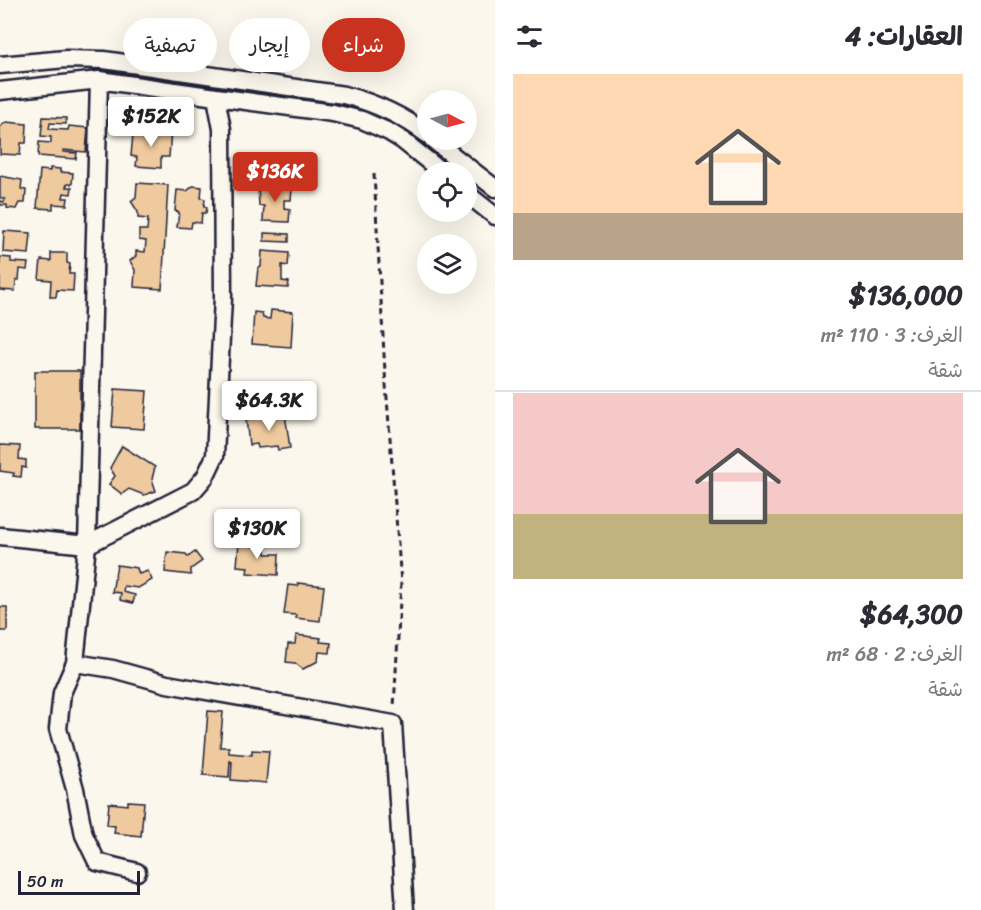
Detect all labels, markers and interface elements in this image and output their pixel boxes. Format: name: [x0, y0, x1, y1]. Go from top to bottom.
text: العقارات: 4: [845, 13, 963, 59]
chip: تصفية: [123, 18, 217, 72]
chip: إيجار: [229, 18, 310, 72]
chip: شراء: [322, 18, 405, 72]
icon: filters: [513, 20, 546, 53]
north arrow: [417, 90, 477, 150]
map controls: [417, 90, 477, 294]
pin: $152K: [109, 97, 193, 148]
text: $152K: [122, 99, 180, 134]
icon: home: [684, 113, 792, 221]
pin: $136K: [233, 152, 317, 203]
text: $136K: [247, 154, 303, 189]
button: locate: [417, 162, 477, 222]
button: layers: [417, 234, 477, 294]
text: $136,000: [849, 272, 963, 318]
text: الغرف: 3 · 110 m²: [821, 318, 963, 353]
text: شقة: [928, 353, 963, 388]
pin: $64.3K: [220, 381, 318, 432]
text: $64.3K: [236, 383, 302, 418]
icon: home: [684, 432, 792, 540]
pin: $130K: [215, 509, 299, 560]
text: $130K: [228, 511, 286, 546]
text: $64,300: [860, 591, 963, 637]
text: الغرف: 2 · 68 m²: [826, 637, 963, 672]
text: شقة: [928, 672, 963, 707]
text: 50 m: [27, 867, 63, 896]
scale bar: [18, 868, 140, 896]

